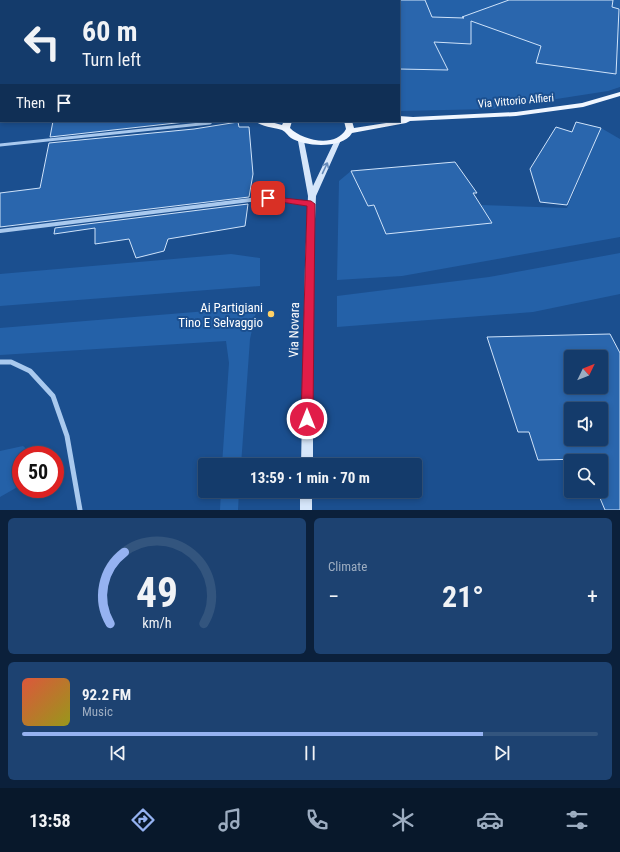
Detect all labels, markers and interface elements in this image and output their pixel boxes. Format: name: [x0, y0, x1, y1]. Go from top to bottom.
text: 60 m: [82, 15, 138, 48]
icon: left: [16, 16, 68, 68]
text: Turn left: [82, 49, 141, 70]
street label: Via Vittorio Alfieri: [477, 91, 555, 111]
icon: arrive: [53, 92, 75, 114]
text: Then: [16, 94, 45, 112]
one-way arrow: [322, 162, 329, 174]
pin: [251, 181, 285, 215]
icon: arrive: [257, 187, 279, 209]
place label: Ai Partigiani Tino E Selvaggio: [178, 300, 263, 330]
street label: Via Novara: [286, 302, 302, 358]
marker: Ai Partigiani Tino E Selvaggio: [266, 309, 276, 319]
north arrow: [564, 350, 608, 394]
map controls: [564, 350, 608, 498]
position arrow: [286, 398, 328, 440]
button: sound: [564, 402, 608, 446]
speed limit sign: 50: [12, 446, 64, 498]
button: search: [564, 454, 608, 498]
text: 13:59 · 1 min · 70 m: [250, 469, 370, 487]
text: Climate: [328, 559, 367, 574]
text: 49: [136, 568, 178, 617]
text: 21°: [442, 579, 484, 614]
text: −: [328, 584, 339, 609]
text: +: [587, 584, 598, 609]
text: km/h: [142, 615, 172, 631]
text: 92.2 FM: [82, 686, 131, 704]
text: Music: [82, 704, 113, 719]
icon: previous: [107, 742, 129, 764]
icon: pause: [299, 742, 321, 764]
icon: next: [491, 742, 513, 764]
icon: directions: [129, 806, 157, 834]
icon: music: [216, 806, 244, 834]
icon: phone: [303, 806, 331, 834]
icon: climate: [389, 806, 417, 834]
icon: car: [476, 806, 504, 834]
icon: filters: [563, 806, 591, 834]
text: 13:58: [29, 810, 71, 831]

